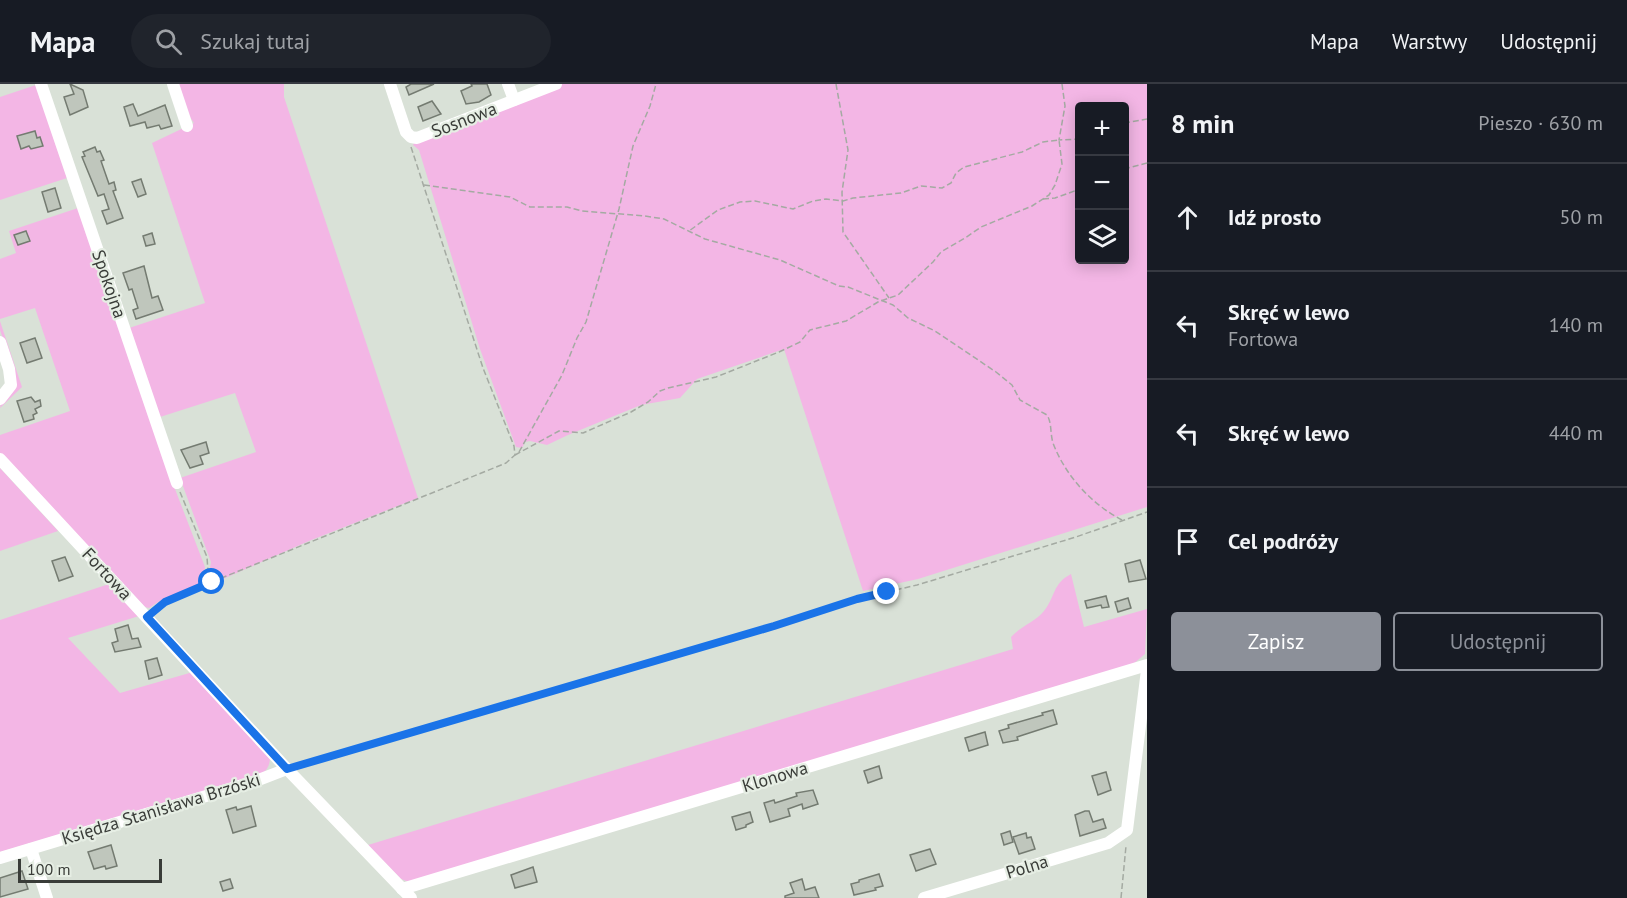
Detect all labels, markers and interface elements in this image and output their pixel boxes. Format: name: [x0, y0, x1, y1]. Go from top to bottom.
search box: [131, 14, 551, 68]
text: Mapa: [30, 23, 95, 60]
icon: search: [152, 25, 185, 58]
text: Szukaj tutaj: [200, 27, 310, 55]
text: Mapa: [1310, 28, 1359, 55]
text: Warstwy: [1392, 28, 1467, 55]
text: Udostępnij: [1500, 28, 1597, 55]
street label: Sosnowa: [428, 97, 500, 142]
map controls: [1075, 102, 1129, 264]
button: +: [1075, 102, 1129, 156]
text: 8 min: [1171, 107, 1234, 140]
text: Pieszo · 630 m: [1478, 110, 1603, 136]
button: −: [1075, 156, 1129, 210]
icon: ahead: [1171, 201, 1204, 234]
text: Idź prosto: [1228, 203, 1321, 231]
text: 50 m: [1560, 204, 1603, 230]
button: layers: [1075, 210, 1129, 264]
street label: Spokojna: [87, 247, 132, 321]
text: Skręć w lewo: [1228, 298, 1349, 326]
icon: left: [1171, 309, 1204, 342]
text: 140 m: [1549, 312, 1603, 338]
text: Fortowa: [1228, 326, 1298, 352]
icon: left: [1171, 417, 1204, 450]
text: Skręć w lewo: [1228, 419, 1349, 447]
text: 440 m: [1549, 420, 1603, 446]
icon: arrive: [1171, 525, 1204, 558]
text: Cel podróży: [1228, 527, 1338, 555]
street label: Fortowa: [77, 543, 137, 605]
route start: [198, 568, 224, 594]
route end: [873, 578, 899, 604]
button: Zapisz: [1171, 612, 1381, 671]
button: Udostępnij: [1393, 612, 1603, 671]
street label: Klonowa: [739, 756, 810, 797]
street label: Księdza Stanisława Brzóski: [59, 767, 263, 850]
street label: Polna: [1003, 849, 1051, 884]
scale bar: [18, 856, 162, 884]
text: 100 m: [27, 859, 70, 879]

